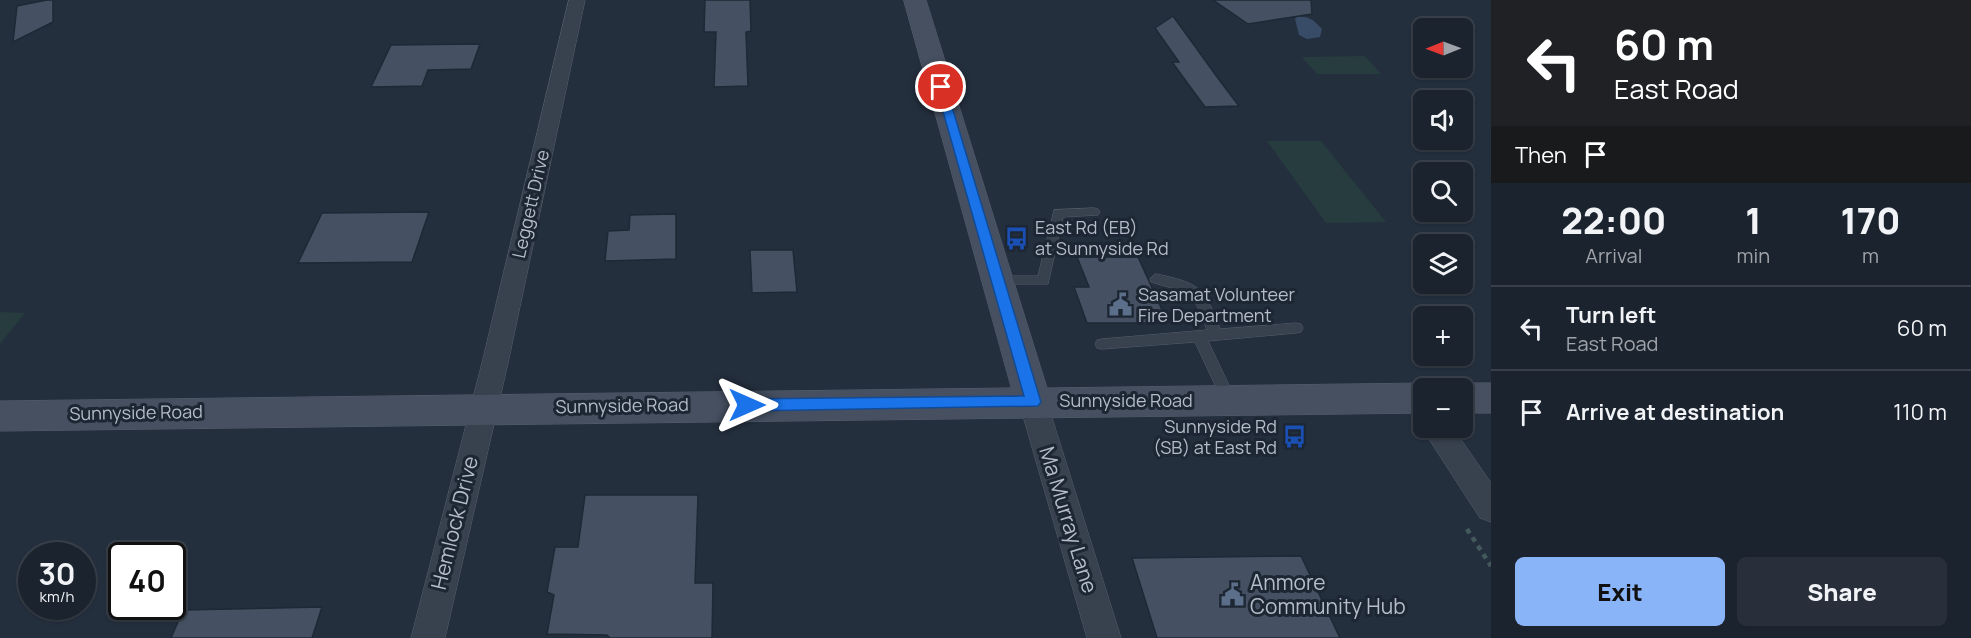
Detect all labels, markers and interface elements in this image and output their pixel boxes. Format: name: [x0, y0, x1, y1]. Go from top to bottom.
text: 60 m: [1614, 15, 1714, 73]
north arrow: [1413, 18, 1473, 78]
map controls: [1413, 18, 1473, 438]
icon: left: [1515, 24, 1593, 102]
pin: [915, 61, 966, 112]
icon: arrive: [924, 70, 957, 103]
text: East Road: [1614, 70, 1739, 107]
button: sound: [1413, 90, 1473, 150]
icon: arrive: [1579, 138, 1612, 171]
text: Then: [1515, 140, 1567, 170]
street label: Leggett Drive: [506, 147, 554, 260]
button: search: [1413, 162, 1473, 222]
text: 22:00: [1561, 196, 1666, 245]
text: 1: [1745, 196, 1762, 245]
text: 170: [1840, 196, 1901, 245]
place label: East Rd (EB) at Sunnyside Rd: [1035, 215, 1169, 260]
bus stop icon: East Rd (EB) at Sunnyside Rd: [1004, 225, 1030, 251]
button: layers: [1413, 234, 1473, 294]
text: Arrival: [1585, 242, 1642, 269]
text: min: [1737, 242, 1770, 269]
text: m: [1862, 242, 1879, 269]
place label: Sasamat Volunteer Fire Department: [1138, 282, 1296, 327]
public building icon: Sasamat Volunteer Fire Department: [1107, 292, 1133, 318]
text: Turn left: [1566, 300, 1656, 330]
button: +: [1413, 306, 1473, 366]
icon: left: [1515, 312, 1548, 345]
text: 60 m: [1897, 313, 1947, 343]
text: East Road: [1566, 330, 1658, 357]
position arrow: [715, 373, 779, 437]
button: −: [1413, 378, 1473, 438]
street label: Sunnyside Road: [1059, 388, 1193, 412]
street label: Sunnyside Road: [555, 392, 689, 418]
icon: arrive: [1515, 396, 1548, 429]
text: Arrive at destination: [1566, 397, 1784, 427]
text: 110 m: [1893, 397, 1947, 427]
street label: Sunnyside Road: [69, 399, 203, 425]
place label: Sunnyside Rd (SB) at East Rd: [1153, 414, 1277, 459]
bus stop icon: Sunnyside Rd (SB) at East Rd: [1282, 424, 1308, 450]
street label: Ma Murray Lane: [1033, 443, 1105, 596]
street label: Hemlock Drive: [424, 453, 484, 593]
speed limit sign: 40: [108, 542, 186, 620]
text: 30: [38, 553, 76, 594]
button: Exit: [1515, 557, 1725, 626]
button: Share: [1737, 557, 1947, 626]
place label: Anmore Community Hub: [1250, 568, 1406, 620]
public building icon: Anmore Community Hub: [1219, 582, 1245, 608]
text: km/h: [40, 586, 74, 607]

